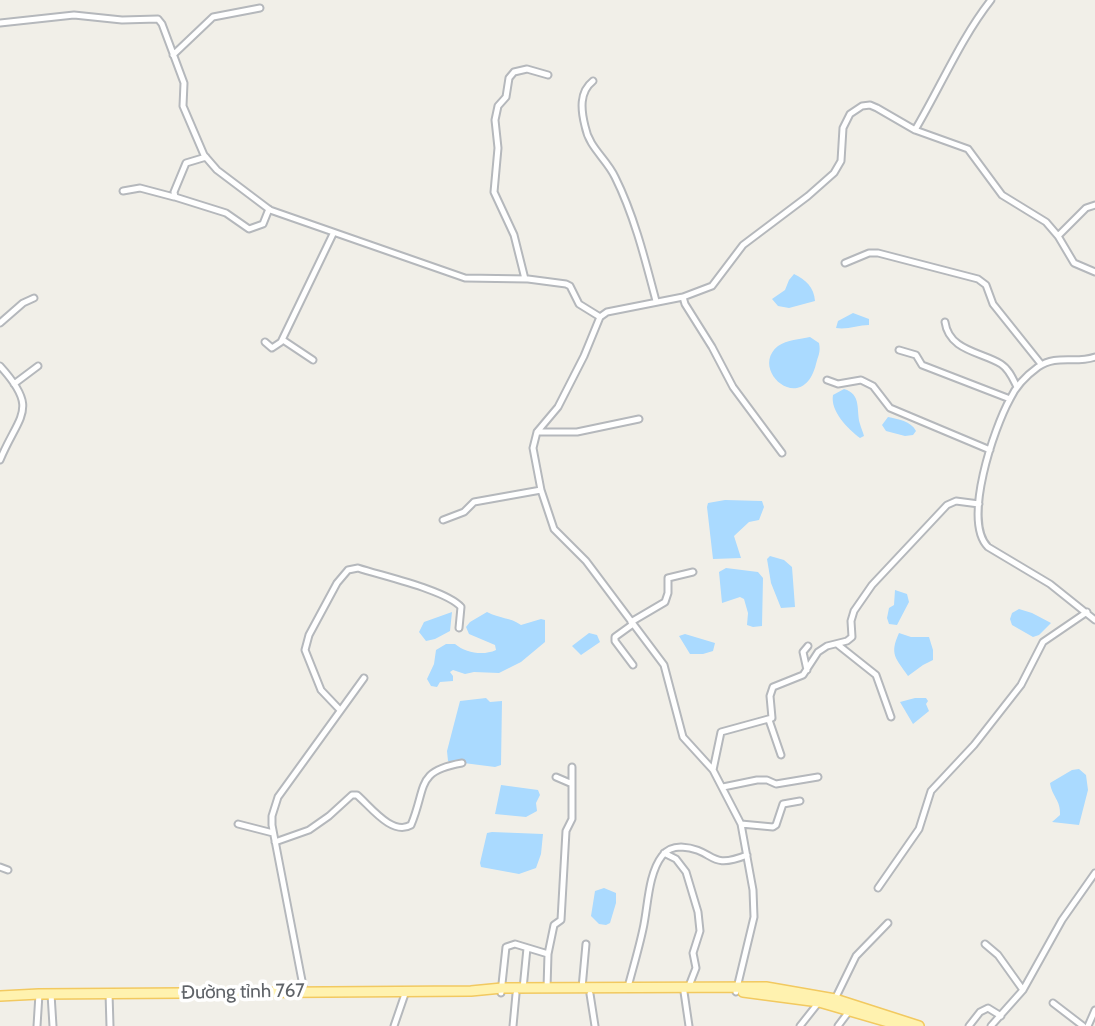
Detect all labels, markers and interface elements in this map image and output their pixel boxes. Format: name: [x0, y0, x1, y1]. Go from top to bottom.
street label: Đường tỉnh 767: [181, 980, 305, 1004]

